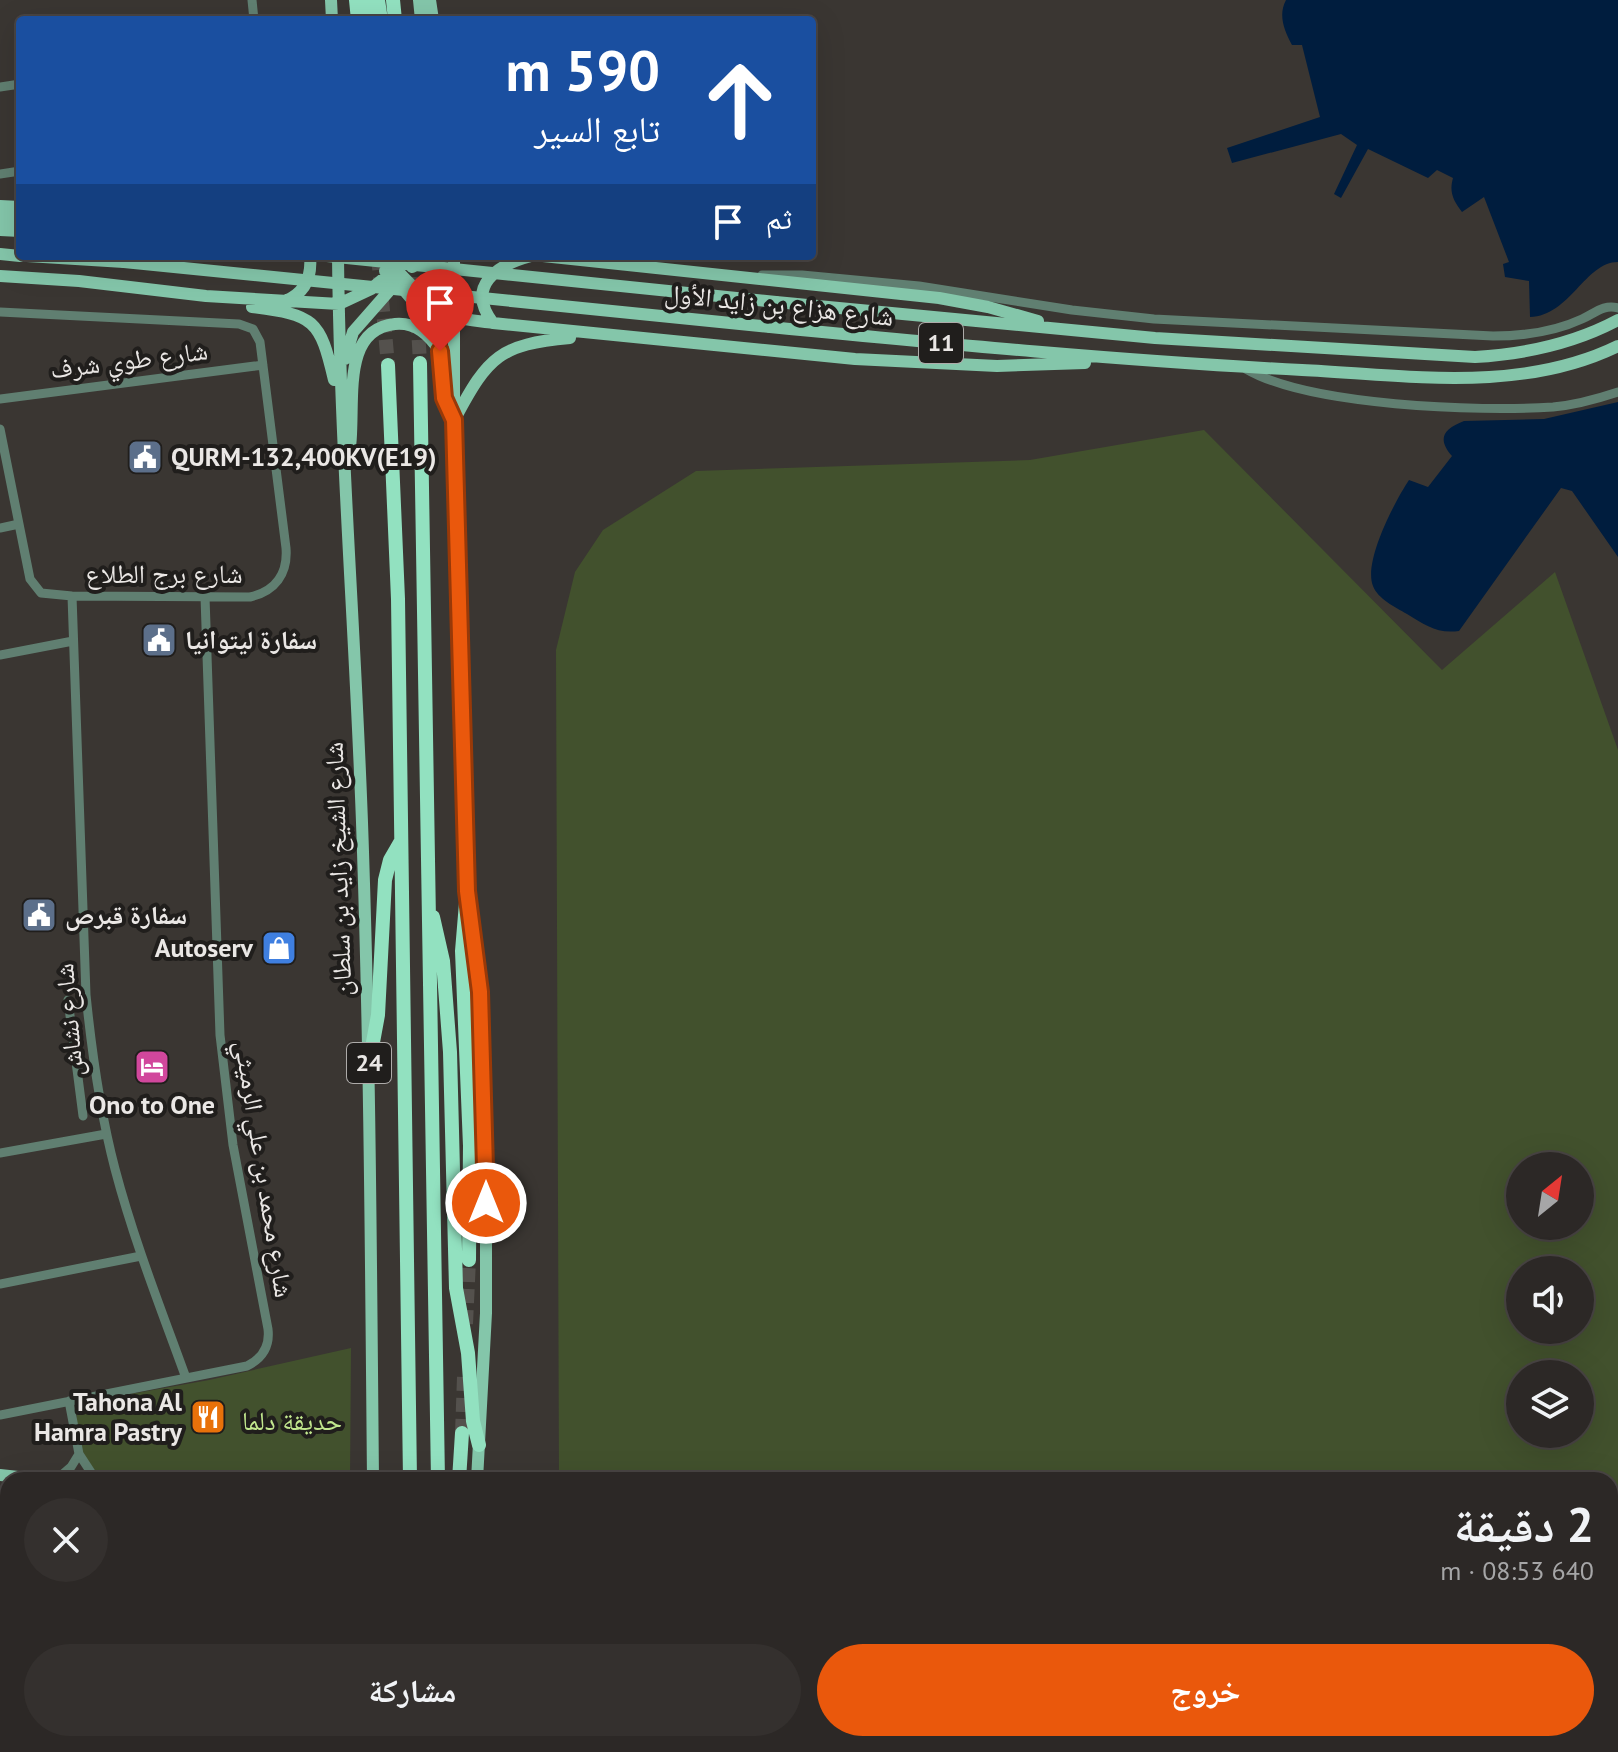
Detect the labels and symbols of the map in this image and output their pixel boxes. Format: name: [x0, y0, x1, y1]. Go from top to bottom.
pin: [406, 269, 474, 351]
street label: شارع هزاع بن زايد الأول: [663, 276, 895, 333]
road number: 11: [919, 323, 963, 363]
street label: شارع طوي شرف: [48, 333, 210, 390]
public building icon: QURM-132,400KV(E19): [126, 438, 164, 476]
place label: QURM-132,400KV(E19): [171, 440, 436, 473]
street label: شارع برج الطلاع: [85, 557, 243, 590]
public building icon: سفارة ليتوانيا: [140, 621, 178, 659]
place label: سفارة ليتوانيا: [185, 623, 317, 656]
street label: شارع الشيخ زايد بن سلطان: [317, 741, 359, 997]
public building icon: سفارة قبرص: [20, 896, 58, 934]
place label: سفارة قبرص: [65, 898, 187, 931]
shop icon: Autoserv: [260, 929, 298, 967]
place label: Autoserv: [155, 931, 254, 964]
street label: شارع نشاش: [47, 962, 90, 1078]
street label: شارع محمد بن علي الرميثي: [223, 1038, 301, 1301]
road number: 24: [347, 1043, 391, 1083]
hotel icon: Ono to One: [133, 1048, 171, 1086]
place label: Ono to One: [89, 1088, 215, 1121]
north arrow: [1506, 1152, 1594, 1240]
position arrow: [444, 1161, 528, 1245]
place label: Tahona Al Hamra Pastry: [34, 1385, 183, 1448]
restaurant icon: Tahona Al Hamra Pastry: [189, 1398, 227, 1436]
park label: حديقة دلما: [242, 1404, 342, 1437]

